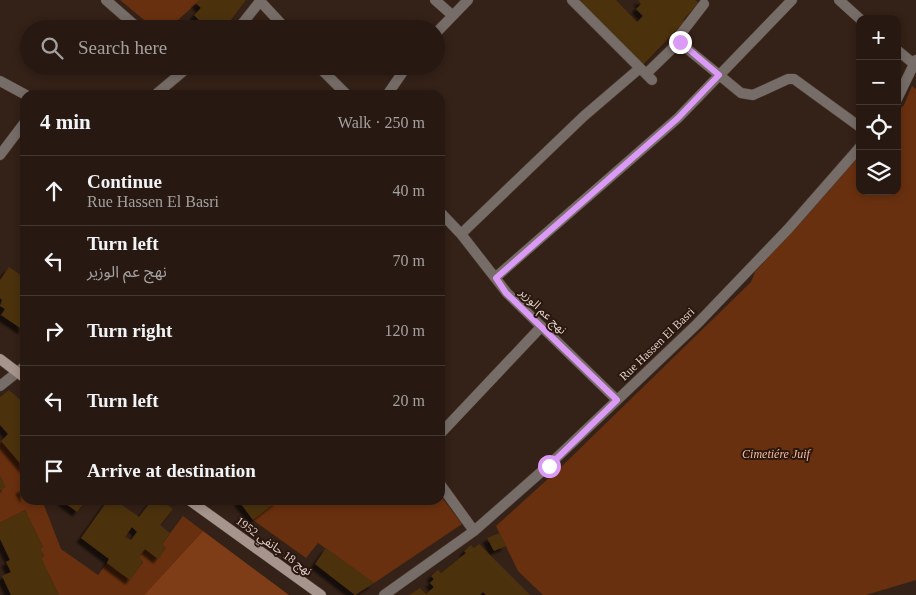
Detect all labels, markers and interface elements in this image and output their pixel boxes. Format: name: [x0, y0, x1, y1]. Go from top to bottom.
map controls: [856, 15, 901, 195]
button: +: [856, 15, 901, 60]
search box: [20, 20, 445, 75]
route end: [669, 31, 692, 54]
icon: search: [38, 34, 66, 62]
text: Search here: [78, 37, 167, 58]
button: −: [856, 60, 901, 105]
button: locate: [856, 105, 901, 150]
text: 4 min: [40, 110, 91, 134]
text: Walk · 250 m: [338, 114, 425, 131]
button: layers: [856, 150, 901, 195]
text: Continue: [87, 171, 162, 192]
icon: ahead: [40, 177, 68, 205]
text: 40 m: [393, 182, 425, 199]
text: Rue Hassen El Basri: [87, 193, 219, 210]
text: Turn left: [87, 233, 159, 254]
icon: left: [40, 247, 68, 275]
text: 70 m: [393, 252, 425, 269]
text: نهج عم الوزير: [87, 263, 167, 280]
street label: نهج عم الوزير: [514, 284, 569, 338]
street label: Rue Hassen El Basri: [617, 304, 698, 383]
icon: right: [40, 317, 68, 345]
text: Turn right: [87, 320, 172, 341]
text: 120 m: [385, 322, 425, 339]
icon: left: [40, 387, 68, 415]
text: Turn left: [87, 390, 159, 411]
text: 20 m: [393, 392, 425, 409]
park label: Cimetiére Juif: [742, 447, 812, 461]
route start: [538, 455, 561, 478]
icon: arrive: [40, 457, 68, 485]
text: Arrive at destination: [87, 460, 256, 481]
street label: نهج 18 جانفي 1952: [232, 514, 315, 581]

